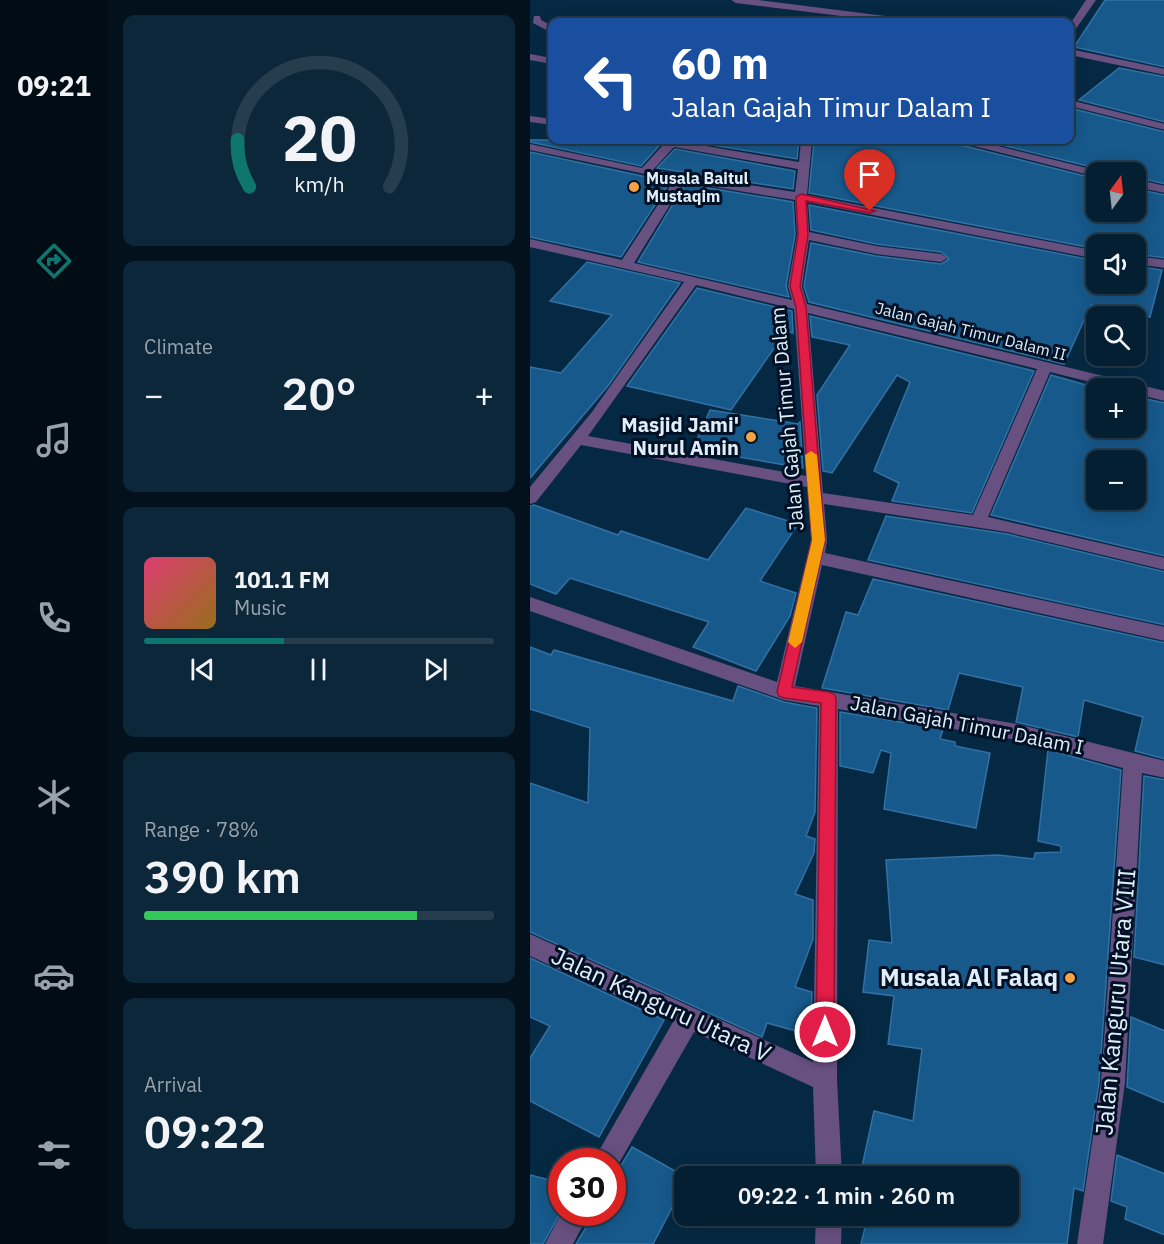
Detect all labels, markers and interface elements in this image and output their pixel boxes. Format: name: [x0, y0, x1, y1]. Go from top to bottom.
text: 60 m: [671, 36, 769, 91]
icon: left: [572, 42, 650, 120]
text: 09:21: [17, 68, 91, 103]
text: Jalan Gajah Timur Dalam I: [671, 89, 991, 124]
text: 20: [282, 98, 356, 179]
pin: [844, 149, 895, 211]
icon: arrive: [853, 158, 886, 191]
north arrow: [1086, 162, 1146, 222]
map controls: [1086, 162, 1146, 510]
place label: Musala Baitul Mustaqim: [646, 168, 749, 206]
text: km/h: [294, 171, 344, 199]
marker: Musala Baitul Mustaqim: [627, 180, 641, 194]
button: sound: [1086, 234, 1146, 294]
icon: directions: [33, 240, 75, 282]
street label: Jalan Gajah Timur Dalam II: [873, 298, 1069, 364]
street label: Jalan Gajah Timur Dalam: [763, 306, 810, 532]
button: search: [1086, 306, 1146, 366]
text: Climate: [144, 333, 213, 360]
text: 20°: [281, 364, 357, 422]
text: −: [144, 373, 164, 416]
text: +: [474, 373, 494, 416]
button: +: [1086, 378, 1146, 438]
place label: Masjid Jami' Nurul Amin: [621, 411, 739, 461]
icon: music: [33, 419, 75, 461]
marker: Masjid Jami' Nurul Amin: [744, 430, 758, 444]
button: −: [1086, 450, 1146, 510]
text: 101.1 FM: [234, 565, 330, 594]
text: Music: [234, 594, 286, 621]
icon: phone: [33, 597, 75, 639]
icon: previous: [186, 653, 219, 686]
icon: pause: [302, 653, 335, 686]
icon: next: [419, 653, 452, 686]
street label: Jalan Gajah Timur Dalam I: [848, 689, 1086, 760]
icon: climate: [33, 776, 75, 818]
text: Range · 78%: [144, 816, 259, 843]
text: 390 km: [144, 847, 301, 905]
street label: Jalan Kanguru Utara VIII: [1087, 867, 1143, 1137]
street label: Jalan Kanguru Utara V: [547, 939, 777, 1069]
icon: car: [33, 955, 75, 997]
place label: Musala Al Falaq: [880, 961, 1058, 993]
marker: Musala Al Falaq: [1063, 971, 1077, 985]
position arrow: [793, 1000, 857, 1064]
text: Arrival: [144, 1071, 202, 1098]
text: 09:22: [144, 1102, 266, 1160]
icon: filters: [33, 1134, 75, 1176]
speed limit sign: 30: [548, 1148, 626, 1226]
text: 09:22 · 1 min · 260 m: [738, 1181, 955, 1210]

